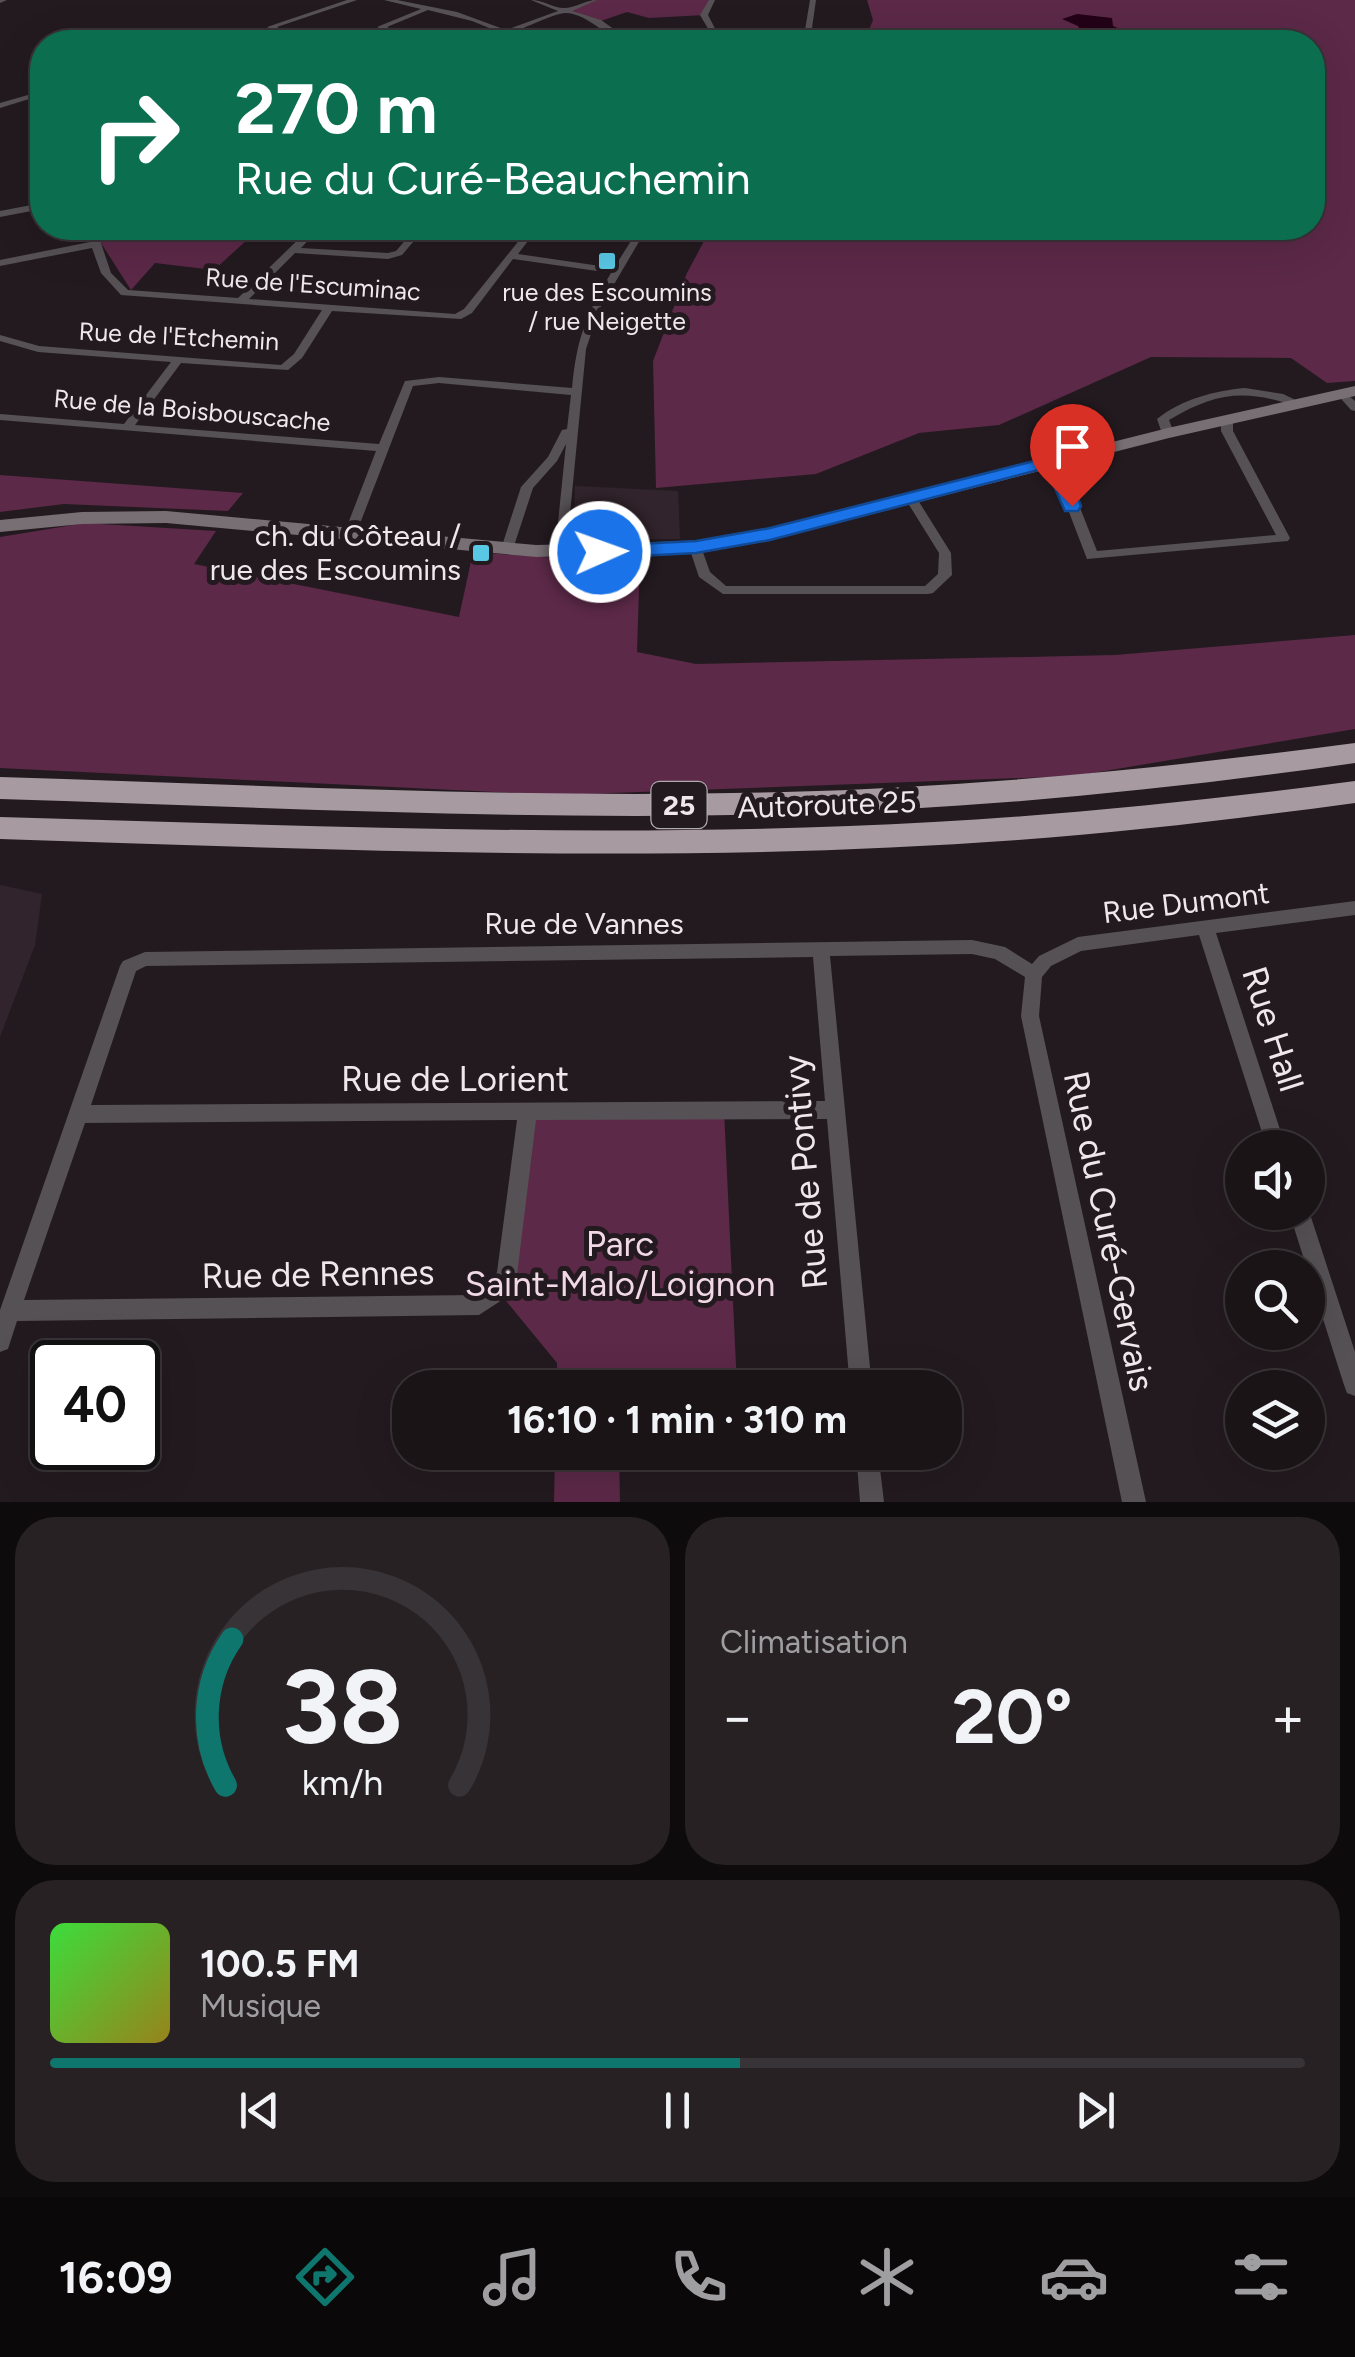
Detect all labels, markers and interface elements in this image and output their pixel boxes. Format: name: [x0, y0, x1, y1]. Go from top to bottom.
text: 270 m: [235, 66, 438, 151]
icon: right: [70, 70, 200, 200]
text: Rue du Curé-Beauchemin: [235, 151, 751, 205]
marker: rue des Escoumins / rue Neigette: [596, 250, 618, 272]
street label: Rue de l'Escuminac: [204, 262, 422, 306]
place label: rue des Escoumins / rue Neigette: [502, 277, 712, 336]
street label: Rue de l'Etchemin: [78, 316, 280, 356]
street label: Rue de la Boisbouscache: [52, 383, 332, 437]
pin: [1030, 404, 1115, 507]
icon: arrive: [1045, 419, 1100, 474]
position arrow: [548, 500, 652, 604]
place label: ch. du Côteau / rue des Escoumins: [210, 517, 461, 588]
marker: ch. du Côteau / rue des Escoumins: [470, 542, 492, 564]
road number: 25: [652, 782, 706, 828]
street label: Autoroute 25: [737, 783, 917, 826]
street label: Rue Dumont: [1100, 874, 1271, 931]
street label: Rue de Vannes: [484, 905, 684, 942]
street label: Rue Hall: [1233, 961, 1313, 1097]
street label: Rue de Pontivy: [774, 1052, 836, 1291]
street label: Rue de Lorient: [341, 1058, 569, 1100]
street label: Rue du Curé-Gervais: [1055, 1067, 1163, 1395]
map controls: [1225, 1130, 1325, 1470]
button: sound: [1225, 1130, 1325, 1230]
park label: Parc Saint-Malo/Loignon: [465, 1223, 775, 1305]
button: search: [1225, 1250, 1325, 1350]
street label: Rue de Rennes: [201, 1251, 435, 1297]
speed limit sign: 40: [30, 1340, 160, 1470]
button: layers: [1225, 1370, 1325, 1470]
text: 16:10 · 1 min · 310 m: [507, 1397, 847, 1443]
text: Climatisation: [720, 1623, 908, 1661]
text: 38: [282, 1644, 403, 1769]
text: 20°: [952, 1672, 1073, 1762]
text: −: [720, 1684, 754, 1750]
text: +: [1271, 1684, 1305, 1750]
text: km/h: [302, 1761, 383, 1804]
text: 100.5 FM: [200, 1941, 359, 1987]
text: Musique: [200, 1987, 321, 2025]
icon: previous: [232, 2083, 287, 2138]
icon: pause: [650, 2083, 705, 2138]
icon: next: [1068, 2083, 1123, 2138]
icon: directions: [290, 2242, 360, 2312]
icon: music: [477, 2242, 547, 2312]
icon: phone: [664, 2242, 734, 2312]
icon: climate: [852, 2242, 922, 2312]
icon: car: [1039, 2242, 1109, 2312]
icon: filters: [1226, 2242, 1296, 2312]
text: 16:09: [59, 2250, 173, 2304]

